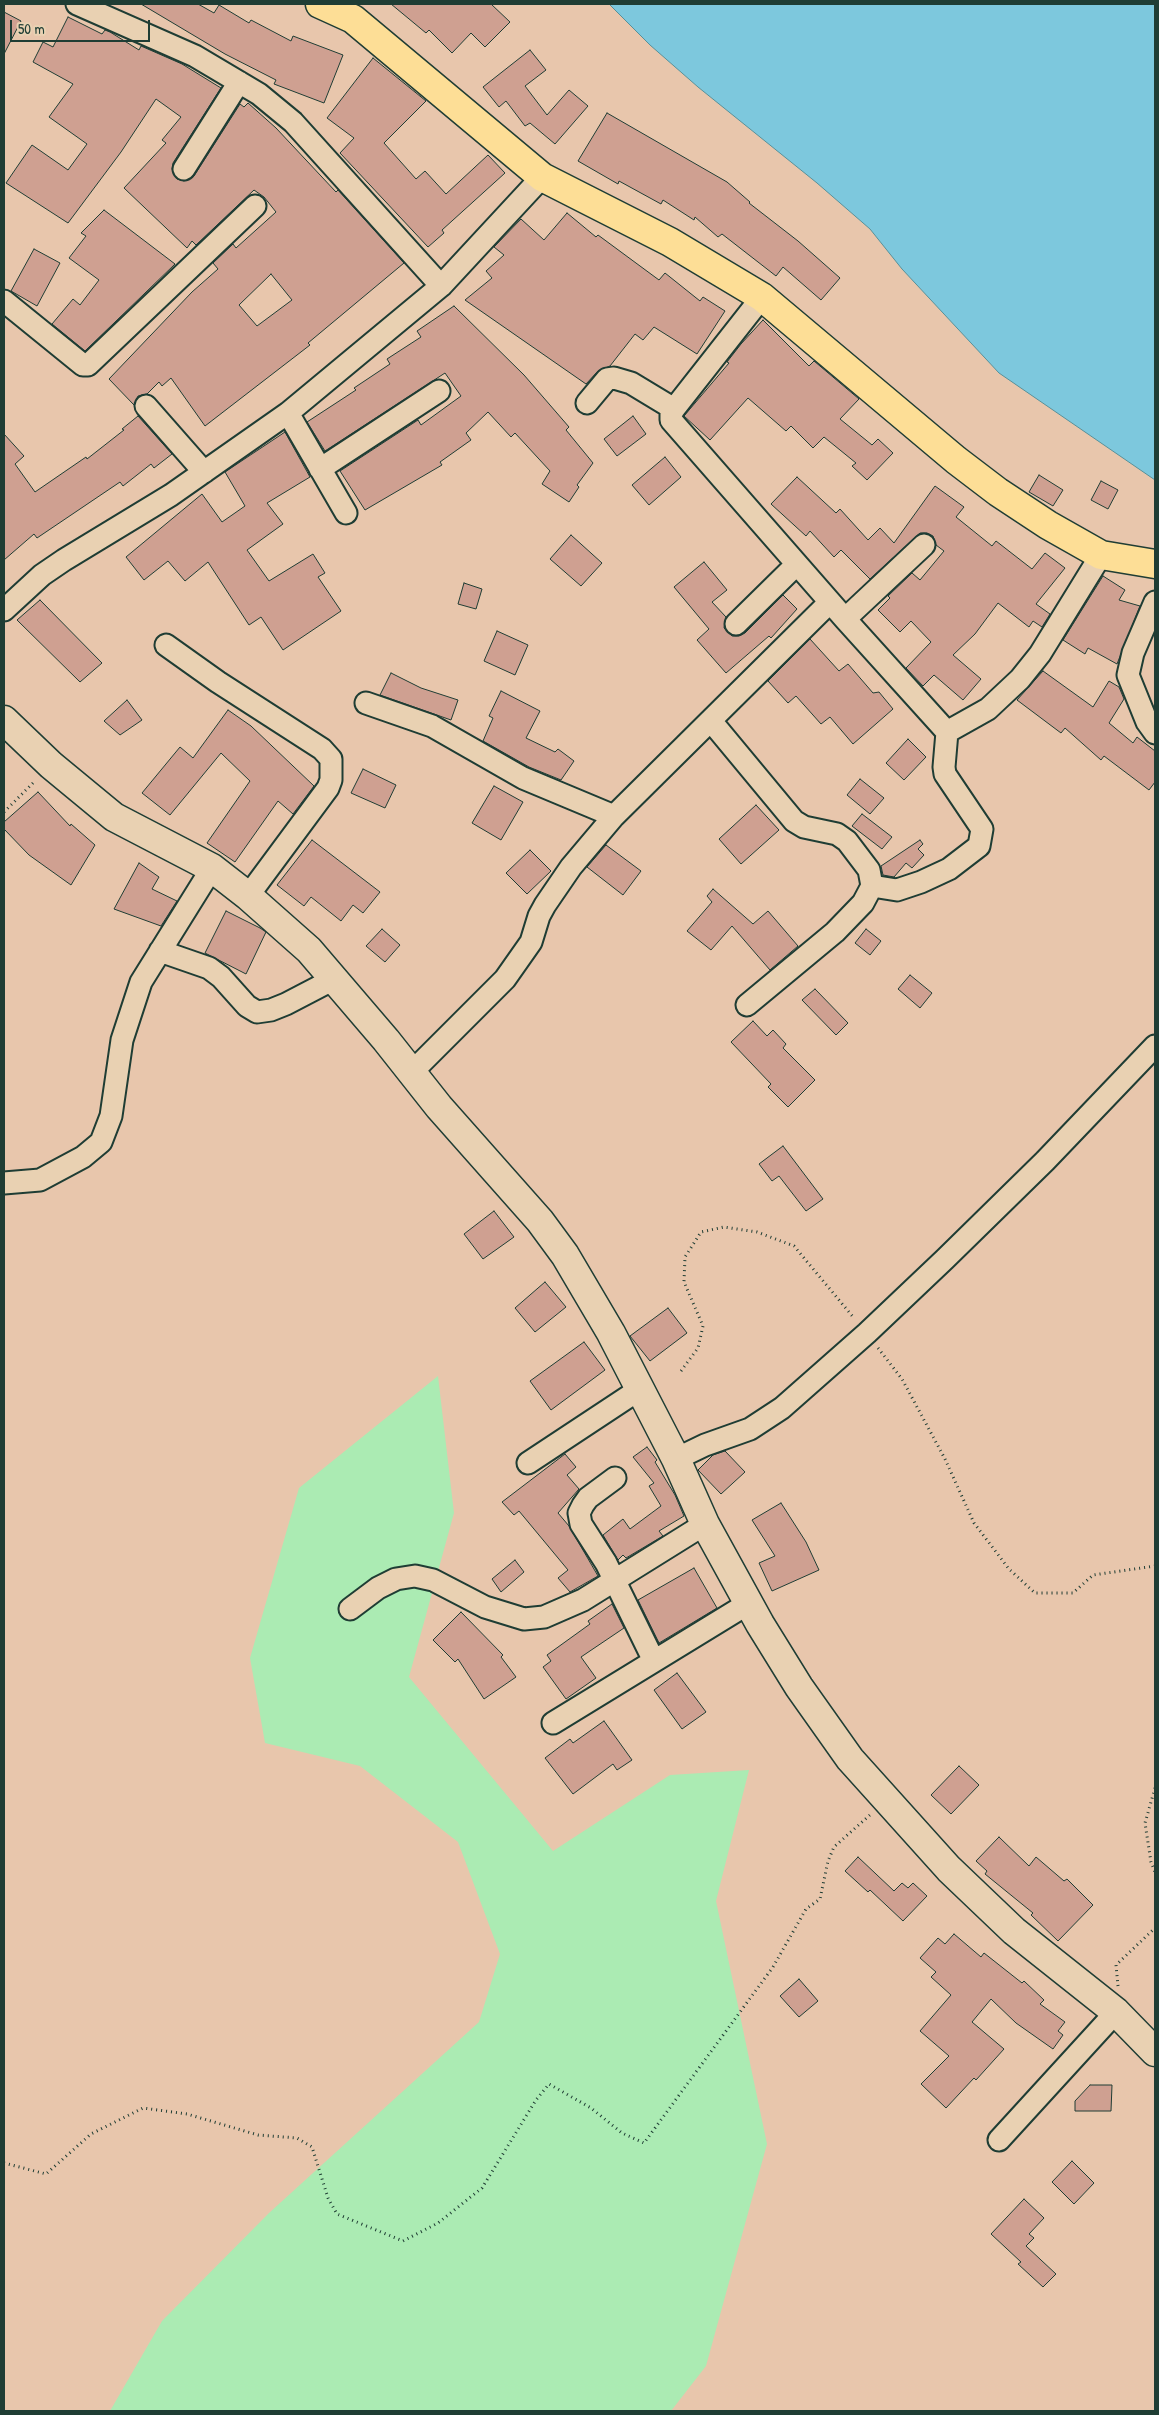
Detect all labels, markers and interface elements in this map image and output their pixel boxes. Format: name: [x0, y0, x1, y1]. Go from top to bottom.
scale bar: [12, 10, 152, 42]
text: 50 m: [18, 18, 45, 39]

